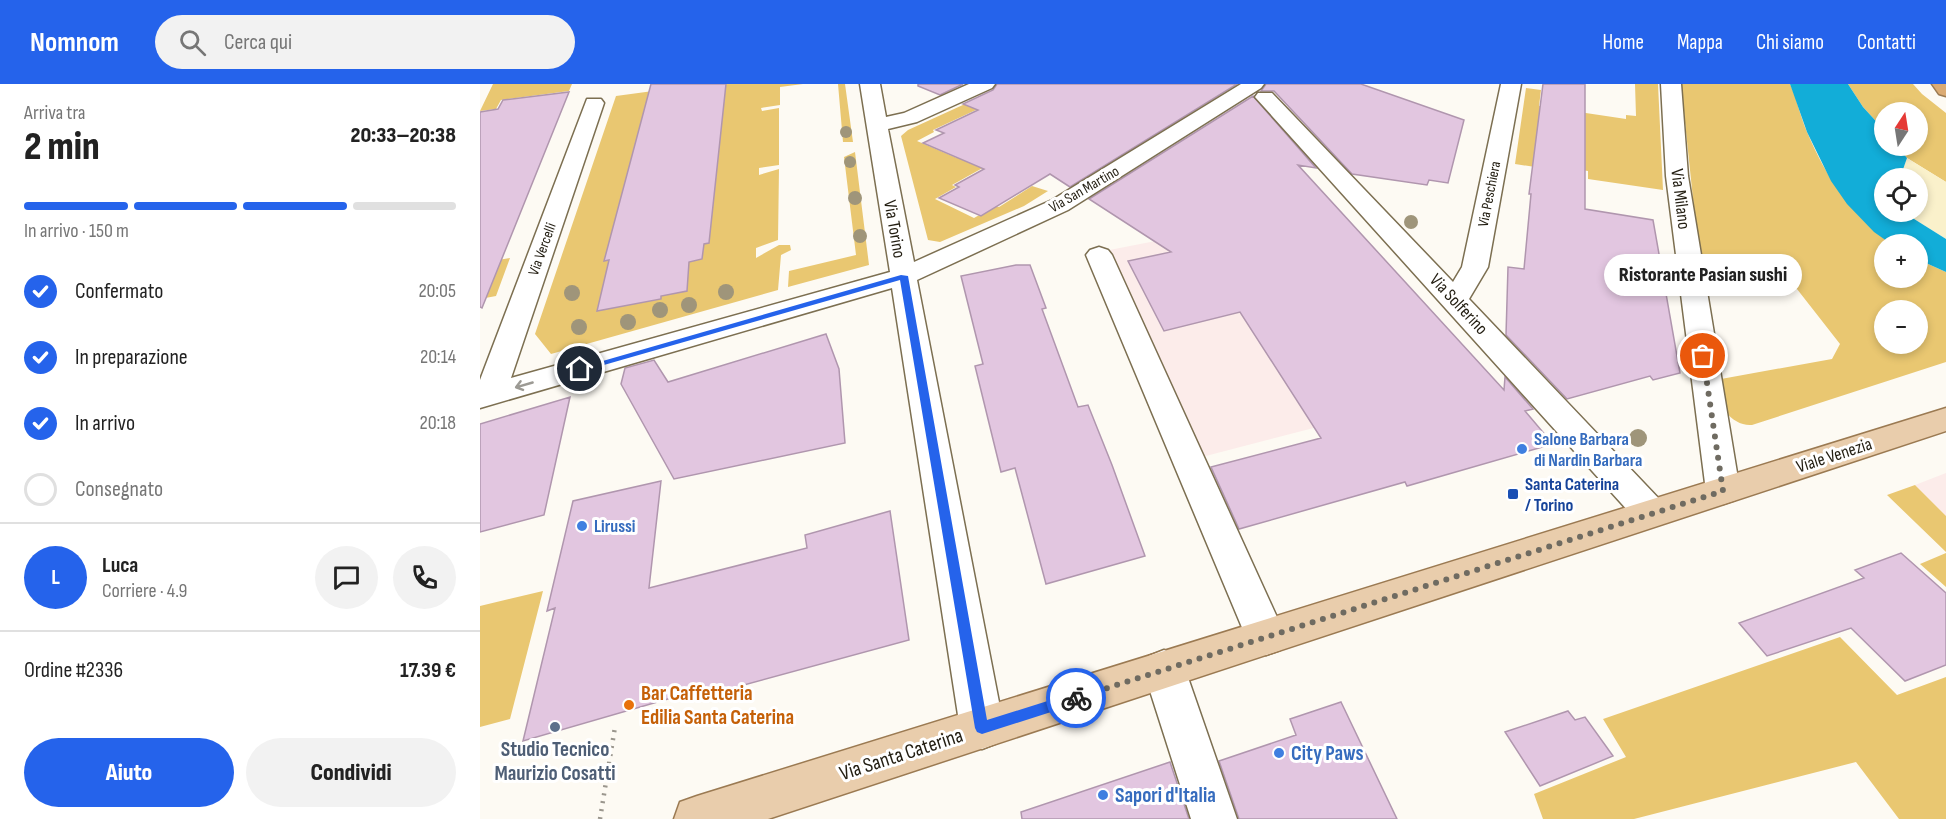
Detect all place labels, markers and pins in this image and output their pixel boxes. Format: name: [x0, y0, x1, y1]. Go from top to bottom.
callout: Ristorante Pasian sushi: [1604, 254, 1802, 296]
pin: [1677, 330, 1728, 381]
pin: [554, 343, 605, 394]
place label: Salone Barbara di Nardin Barbara: [1534, 429, 1642, 471]
marker: Salone Barbara di Nardin Barbara: [1515, 442, 1529, 456]
place label: Santa Caterina / Torino: [1525, 474, 1619, 516]
marker: Santa Caterina / Torino: [1506, 487, 1520, 501]
place label: Lirussi: [594, 516, 635, 537]
marker: Lirussi: [575, 519, 589, 533]
place label: Bar Caffetteria Edilia Santa Caterina: [641, 681, 794, 730]
marker: Bar Caffetteria Edilia Santa Caterina: [622, 698, 636, 712]
marker: Studio Tecnico Maurizio Cosatti: [548, 720, 562, 734]
place label: Studio Tecnico Maurizio Cosatti: [494, 737, 616, 786]
place label: City Paws: [1291, 741, 1364, 766]
marker: City Paws: [1272, 746, 1286, 760]
place label: Sapori d'Italia: [1115, 783, 1216, 808]
marker: Sapori d'Italia: [1096, 788, 1110, 802]

